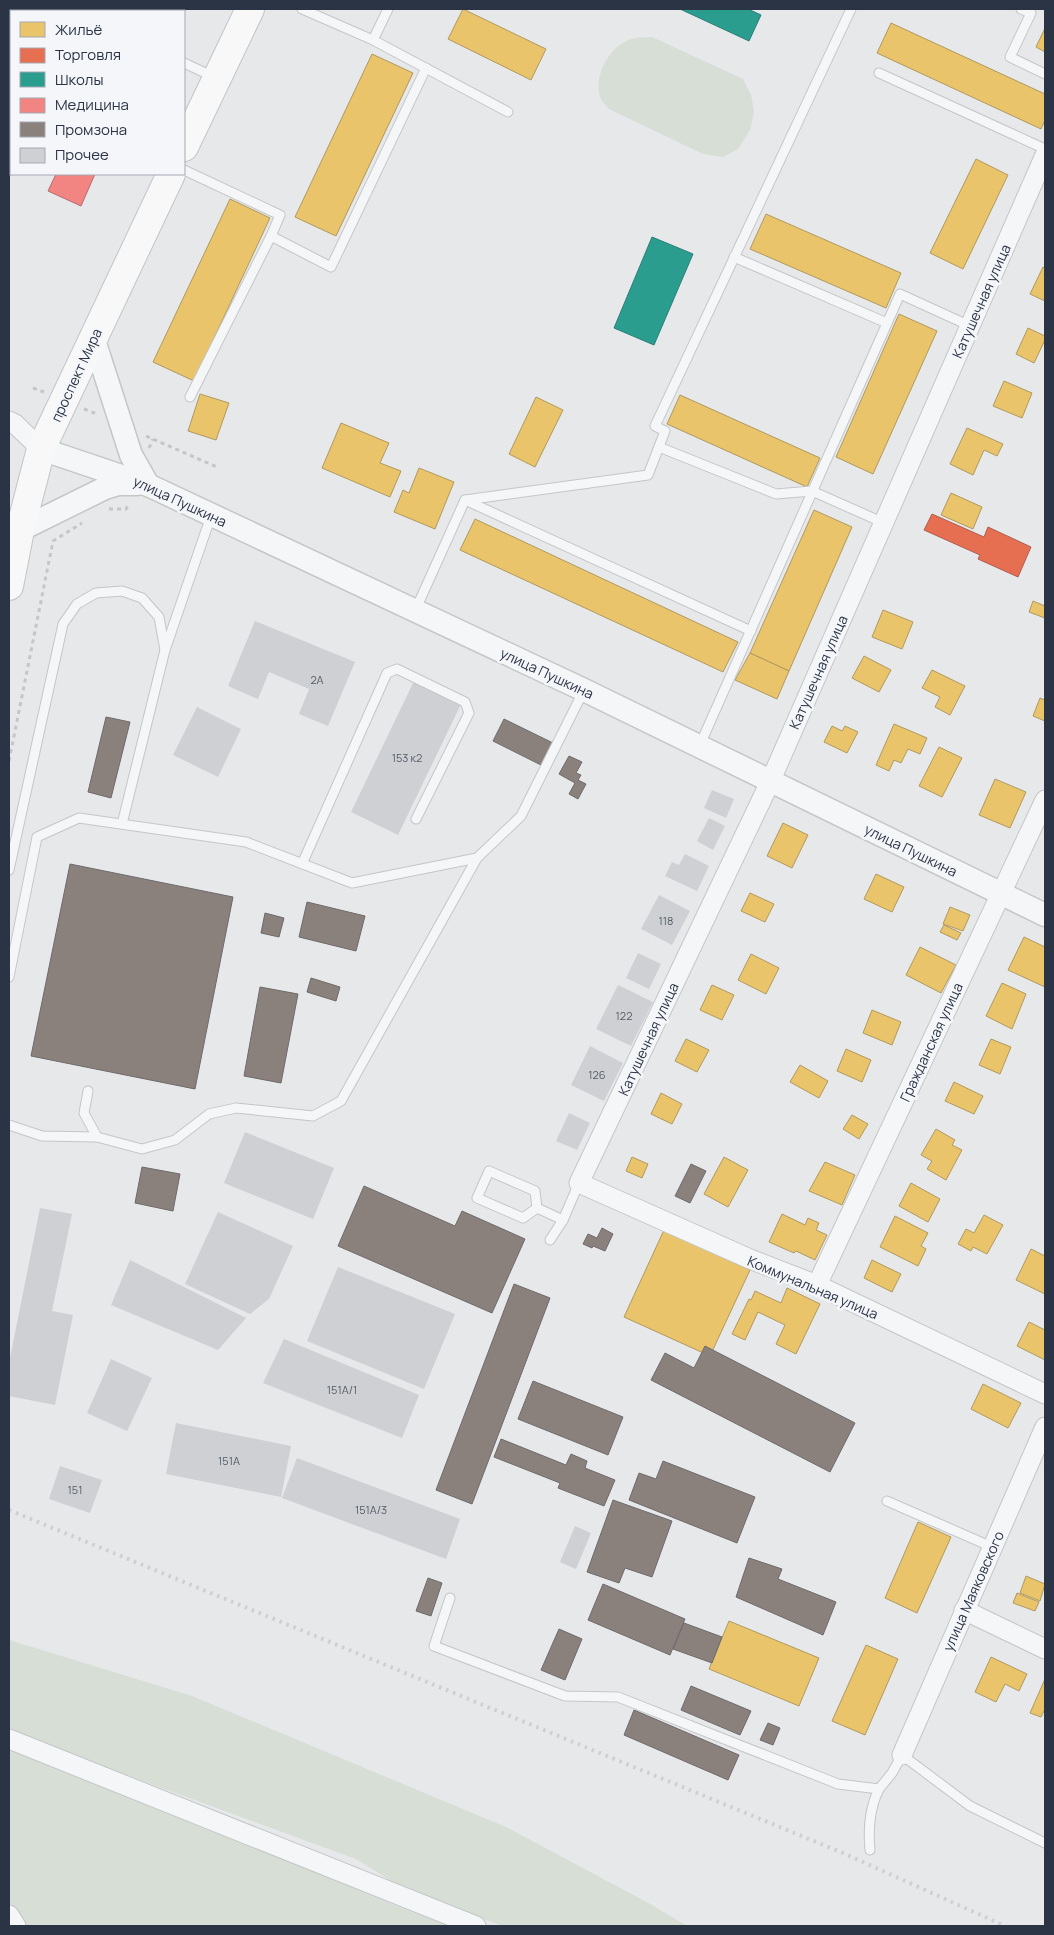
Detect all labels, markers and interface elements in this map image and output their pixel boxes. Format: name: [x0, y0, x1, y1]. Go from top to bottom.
legend: [10, 10, 185, 175]
text: Жильё: [55, 19, 103, 40]
text: Торговля: [55, 44, 121, 65]
text: Школы: [55, 69, 103, 90]
text: Медицина: [55, 94, 129, 115]
text: Промзона: [55, 119, 127, 140]
text: Прочее: [55, 144, 109, 165]
street label: Катушечная улица: [947, 241, 1015, 361]
street label: проспект Мира: [46, 325, 106, 425]
street label: улица Пушкина: [130, 471, 230, 531]
street label: Катушечная улица: [784, 612, 852, 732]
street label: улица Пушкина: [497, 643, 597, 703]
house number: 2А: [310, 672, 324, 687]
house number: 153 к2: [392, 750, 422, 765]
street label: улица Пушкина: [861, 819, 961, 881]
house number: 118: [659, 913, 673, 928]
street label: Катушечная улица: [613, 979, 683, 1099]
street label: Гражданская улица: [895, 979, 967, 1105]
house number: 122: [616, 1008, 632, 1023]
house number: 126: [588, 1067, 606, 1082]
street label: Коммунальная улица: [745, 1251, 881, 1323]
house number: 151А/1: [327, 1382, 357, 1397]
house number: 151А: [218, 1453, 240, 1468]
house number: 151: [68, 1482, 82, 1497]
house number: 151А/3: [355, 1502, 387, 1517]
street label: улица Маяковского: [938, 1528, 1008, 1654]

